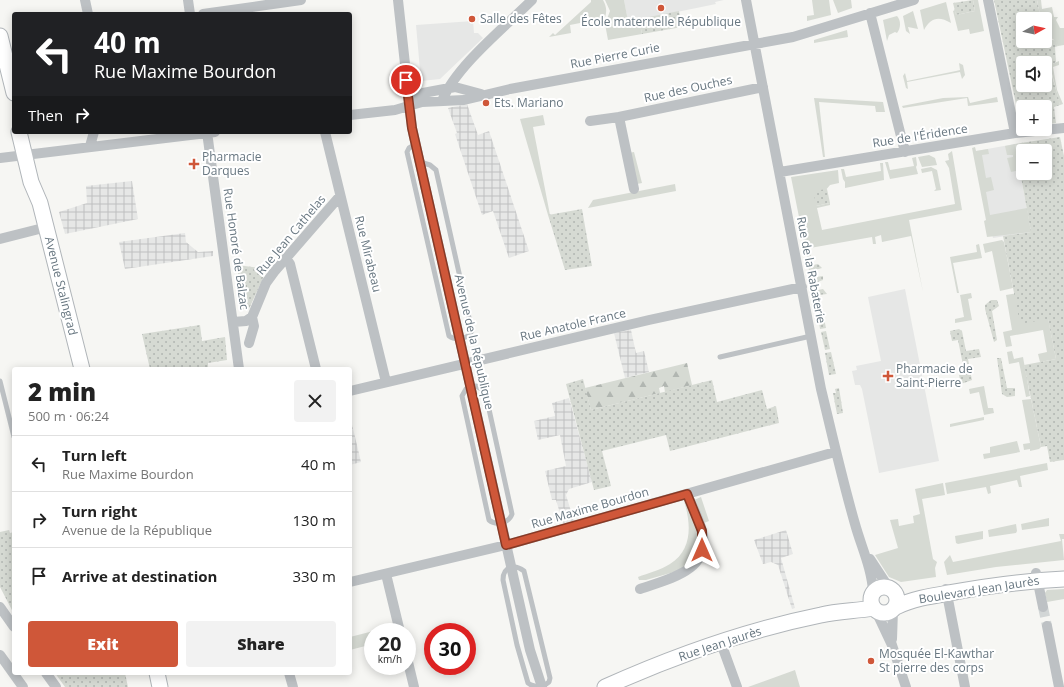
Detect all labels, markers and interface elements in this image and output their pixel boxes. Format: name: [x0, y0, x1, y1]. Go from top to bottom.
marker: École maternelle République: [656, 3, 666, 13]
place label: Salle des Fêtes: [480, 10, 562, 27]
north arrow: [1016, 12, 1052, 48]
map controls: [1016, 12, 1052, 180]
place label: École maternelle République: [581, 13, 741, 30]
marker: Salle des Fêtes: [467, 14, 477, 24]
text: 40 m: [94, 23, 161, 61]
icon: left: [28, 28, 80, 80]
street label: Rue Pierre Curie: [569, 38, 661, 73]
button: sound: [1016, 56, 1052, 92]
text: Rue Maxime Bourdon: [94, 59, 276, 83]
pin: [389, 63, 423, 97]
icon: arrive: [395, 69, 417, 91]
street label: Rue des Ouches: [642, 71, 734, 106]
place label: Ets. Mariano: [494, 94, 564, 111]
marker: Ets. Mariano: [481, 98, 491, 108]
button: +: [1016, 100, 1052, 136]
icon: right: [71, 104, 93, 126]
text: Then: [28, 105, 63, 125]
street label: Rue de l'Éridence: [871, 120, 969, 151]
button: −: [1016, 144, 1052, 180]
place label: Pharmacie Darques: [202, 148, 262, 179]
marker: Pharmacie Darques: [189, 159, 199, 169]
street label: Rue Honoré de Balzac: [220, 187, 253, 311]
street label: Rue Jean Cathelas: [252, 191, 329, 278]
street label: Rue Mirabeau: [351, 214, 386, 294]
street label: Rue de la Rabaterie: [793, 215, 830, 325]
street label: Avenue Stalingrad: [41, 235, 82, 337]
street label: Avenue de la République: [451, 272, 498, 412]
street label: Rue Anatole France: [518, 304, 628, 345]
place label: Pharmacie de Saint-Pierre: [896, 360, 973, 391]
marker: Pharmacie de Saint-Pierre: [883, 371, 893, 381]
text: 2 min: [28, 375, 96, 408]
button: close: [294, 380, 336, 422]
text: 500 m · 06:24: [28, 407, 109, 425]
text: Turn left: [62, 445, 127, 465]
icon: left: [28, 453, 50, 475]
text: 40 m: [301, 454, 336, 474]
text: Rue Maxime Bourdon: [62, 465, 194, 483]
street label: Rue Maxime Bourdon: [529, 483, 651, 532]
text: Turn right: [62, 501, 137, 521]
icon: right: [28, 509, 50, 531]
text: 130 m: [292, 510, 336, 530]
text: Avenue de la République: [62, 521, 212, 539]
position arrow: [681, 529, 723, 571]
icon: arrive: [28, 565, 50, 587]
text: Arrive at destination: [62, 566, 217, 586]
text: 330 m: [292, 566, 336, 586]
street label: Boulevard Jean Jaurès: [917, 572, 1041, 607]
button: Exit: [28, 621, 178, 667]
button: Share: [186, 621, 336, 667]
street label: Rue Jean Jaurès: [676, 622, 764, 665]
speed limit sign: 30: [424, 623, 476, 675]
text: 20: [379, 630, 401, 657]
place label: Mosquée El-Kawthar St pierre des corps: [879, 645, 994, 676]
text: km/h: [378, 652, 402, 666]
marker: Mosquée El-Kawthar St pierre des corps: [866, 656, 876, 666]

